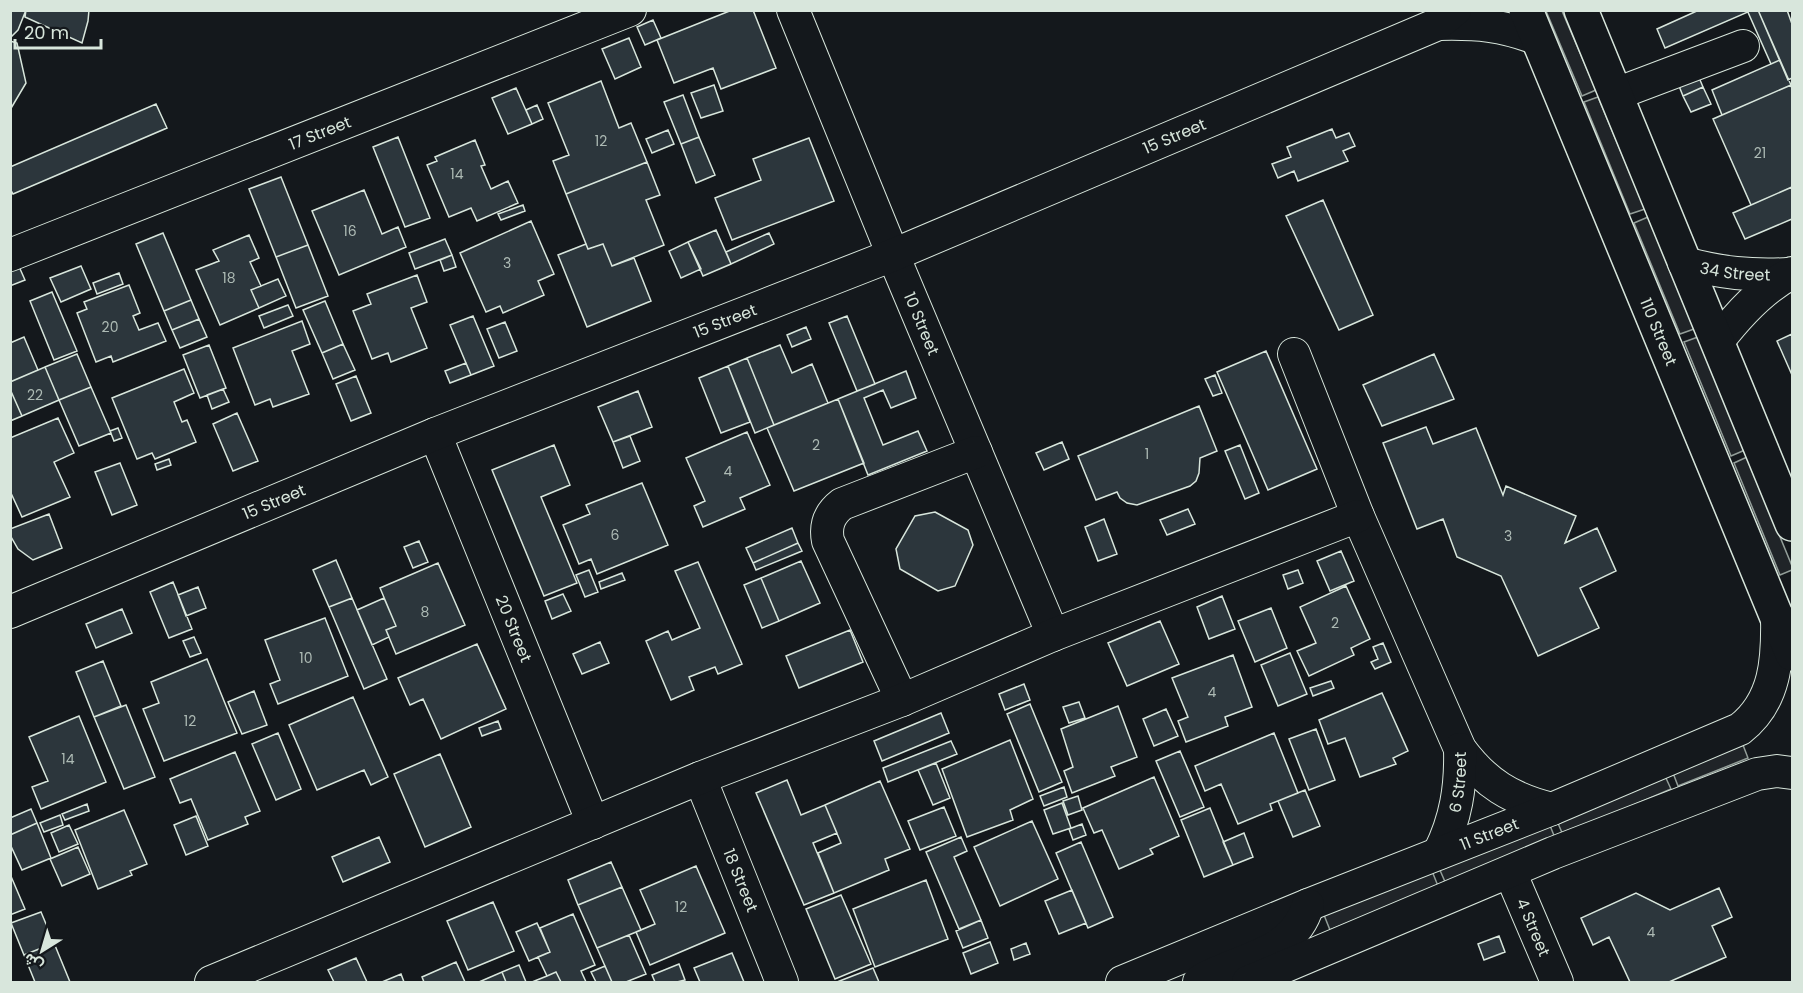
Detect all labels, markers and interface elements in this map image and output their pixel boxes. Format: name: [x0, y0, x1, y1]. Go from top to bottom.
scale bar: [15, 12, 100, 50]
text: 20 m: [24, 20, 69, 45]
street label: 17 Street: [285, 110, 354, 155]
street label: 15 Street: [1139, 112, 1209, 159]
house number: 12: [595, 131, 607, 151]
house number: 21: [1754, 143, 1766, 163]
house number: 14: [450, 164, 464, 184]
house number: 16: [343, 221, 357, 241]
house number: 3: [503, 253, 511, 273]
street label: 34 Street: [1698, 256, 1770, 286]
house number: 18: [222, 268, 236, 288]
street label: 10 Street: [898, 289, 945, 359]
street label: 110 Street: [1635, 294, 1683, 369]
street label: 15 Street: [690, 298, 760, 343]
house number: 20: [102, 317, 118, 337]
house number: 22: [27, 385, 43, 405]
house number: 2: [812, 435, 820, 455]
house number: 1: [1145, 444, 1149, 464]
house number: 4: [724, 461, 733, 481]
street label: 15 Street: [239, 478, 309, 525]
house number: 6: [611, 525, 620, 545]
house number: 3: [1504, 526, 1512, 546]
street label: 20 Street: [490, 592, 538, 666]
house number: 8: [421, 602, 430, 622]
house number: 2: [1331, 613, 1339, 633]
house number: 10: [299, 648, 313, 668]
house number: 4: [1208, 682, 1217, 702]
house number: 12: [184, 711, 196, 731]
house number: 14: [61, 749, 75, 769]
street label: 6 Street: [1443, 751, 1472, 815]
street label: 11 Street: [1456, 812, 1522, 856]
street label: 18 Street: [718, 845, 764, 915]
street label: 4 Street: [1511, 895, 1556, 960]
house number: 12: [675, 897, 687, 917]
north arrow: [12, 921, 72, 981]
house number: 4: [1647, 922, 1656, 942]
text: ش: [19, 948, 48, 978]

